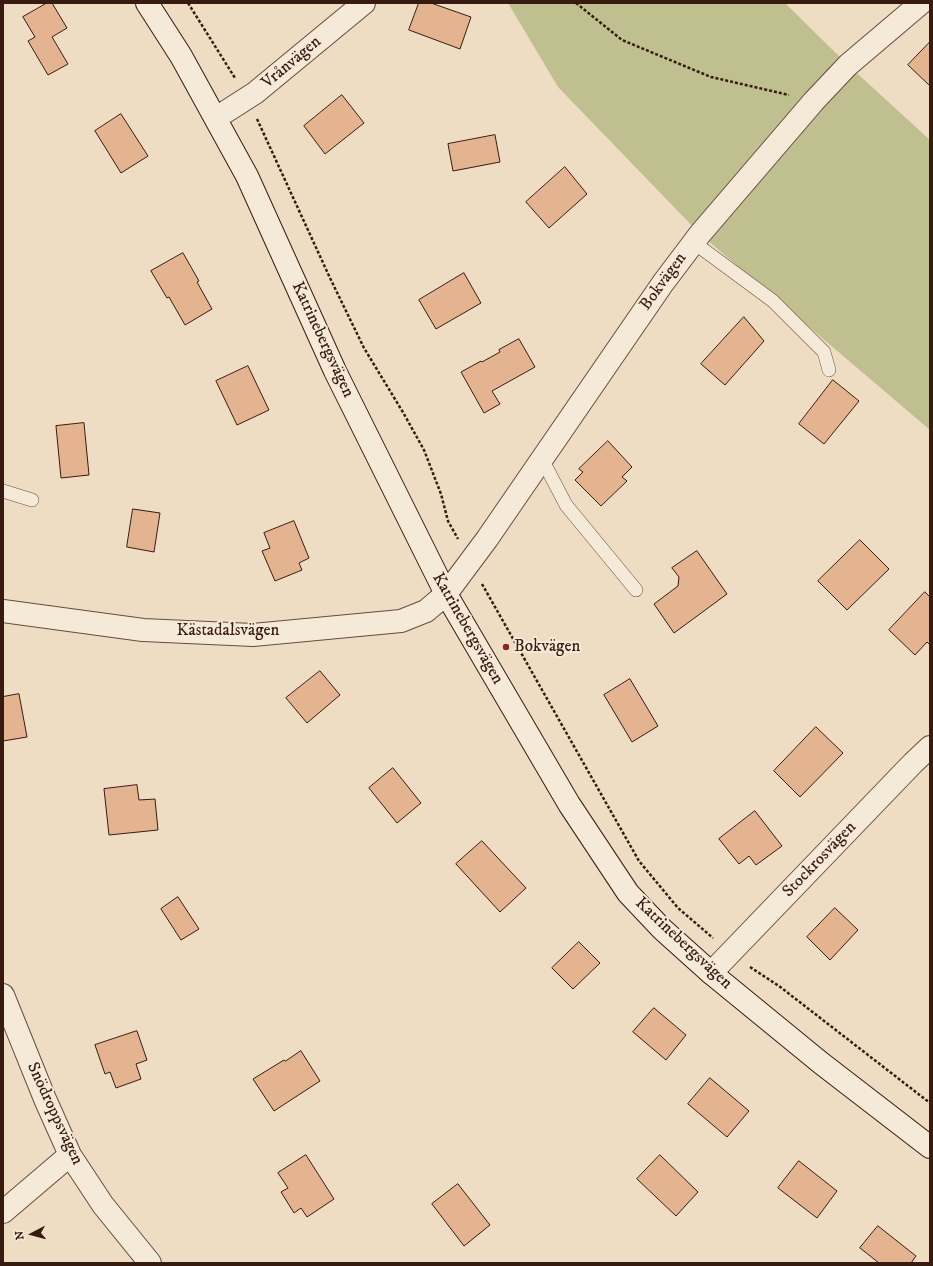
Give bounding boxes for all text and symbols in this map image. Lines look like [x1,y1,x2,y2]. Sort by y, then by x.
street label: Vrånvägen [258,32,326,94]
street label: Bokvägen [636,249,692,315]
street label: Katrinebergsvägen [286,279,358,401]
street label: Katrinebergsvägen [427,570,507,688]
street label: Kästadalsvägen [177,621,279,641]
place label: Bokvägen [514,637,580,657]
marker: Bokvägen [501,642,511,652]
street label: Stockrosvägen [779,818,861,902]
street label: Katrinebergsvägen [630,894,736,994]
street label: Snödroppsvägen [21,1060,87,1168]
north arrow [12,1214,52,1254]
text: N [13,1230,27,1240]

